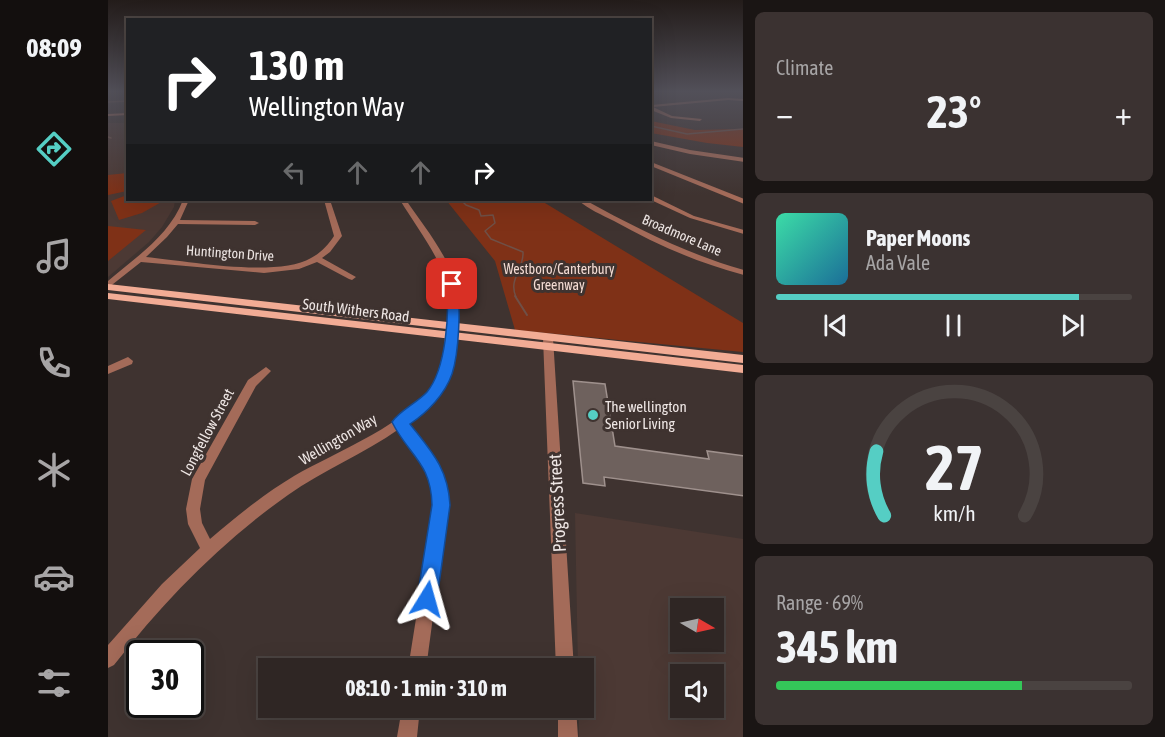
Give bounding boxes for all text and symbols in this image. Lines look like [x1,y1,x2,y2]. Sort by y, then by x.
text: 08:09 [26,32,82,63]
text: 130 m [249,41,344,89]
icon: right [150,42,228,120]
text: Climate [776,56,833,79]
text: 23° [927,86,981,138]
text: Wellington Way [249,91,405,122]
text: − [776,94,793,132]
text: + [1115,94,1132,132]
icon: directions [33,128,75,170]
icon: left [278,156,311,189]
icon: ahead [341,156,374,189]
icon: ahead [404,156,437,189]
icon: right [467,156,500,189]
street label: Broadmore Lane [640,211,724,259]
text: Paper Moons [866,225,970,251]
icon: music [33,235,75,277]
street label: Huntington Drive [185,242,275,264]
text: Ada Vale [866,251,930,274]
pin [426,258,477,309]
park label: Westboro/Canterbury Greenway [504,261,615,293]
icon: arrive [435,267,468,300]
street label: South Withers Road [302,295,410,325]
icon: previous [819,309,852,342]
icon: pause [937,309,970,342]
icon: next [1056,309,1089,342]
icon: phone [33,342,75,384]
street label: Longfellow Street [177,386,237,478]
place label: The wellington Senior Living [605,398,687,432]
marker: The wellington Senior Living [586,408,600,422]
street label: Wellington Way [296,410,380,468]
text: 27 [925,432,983,503]
icon: climate [33,449,75,491]
street label: Progress Street [544,453,570,553]
text: km/h [933,502,975,527]
icon: car [33,556,75,598]
position arrow [395,567,459,631]
text: Range · 69% [776,591,863,614]
north arrow [670,598,724,652]
map controls [670,598,724,718]
text: 345 km [776,621,898,673]
speed limit sign: 30 [126,640,204,718]
icon: filters [33,662,75,704]
button: sound [670,664,724,718]
text: 08:10 · 1 min · 310 m [345,675,507,701]

